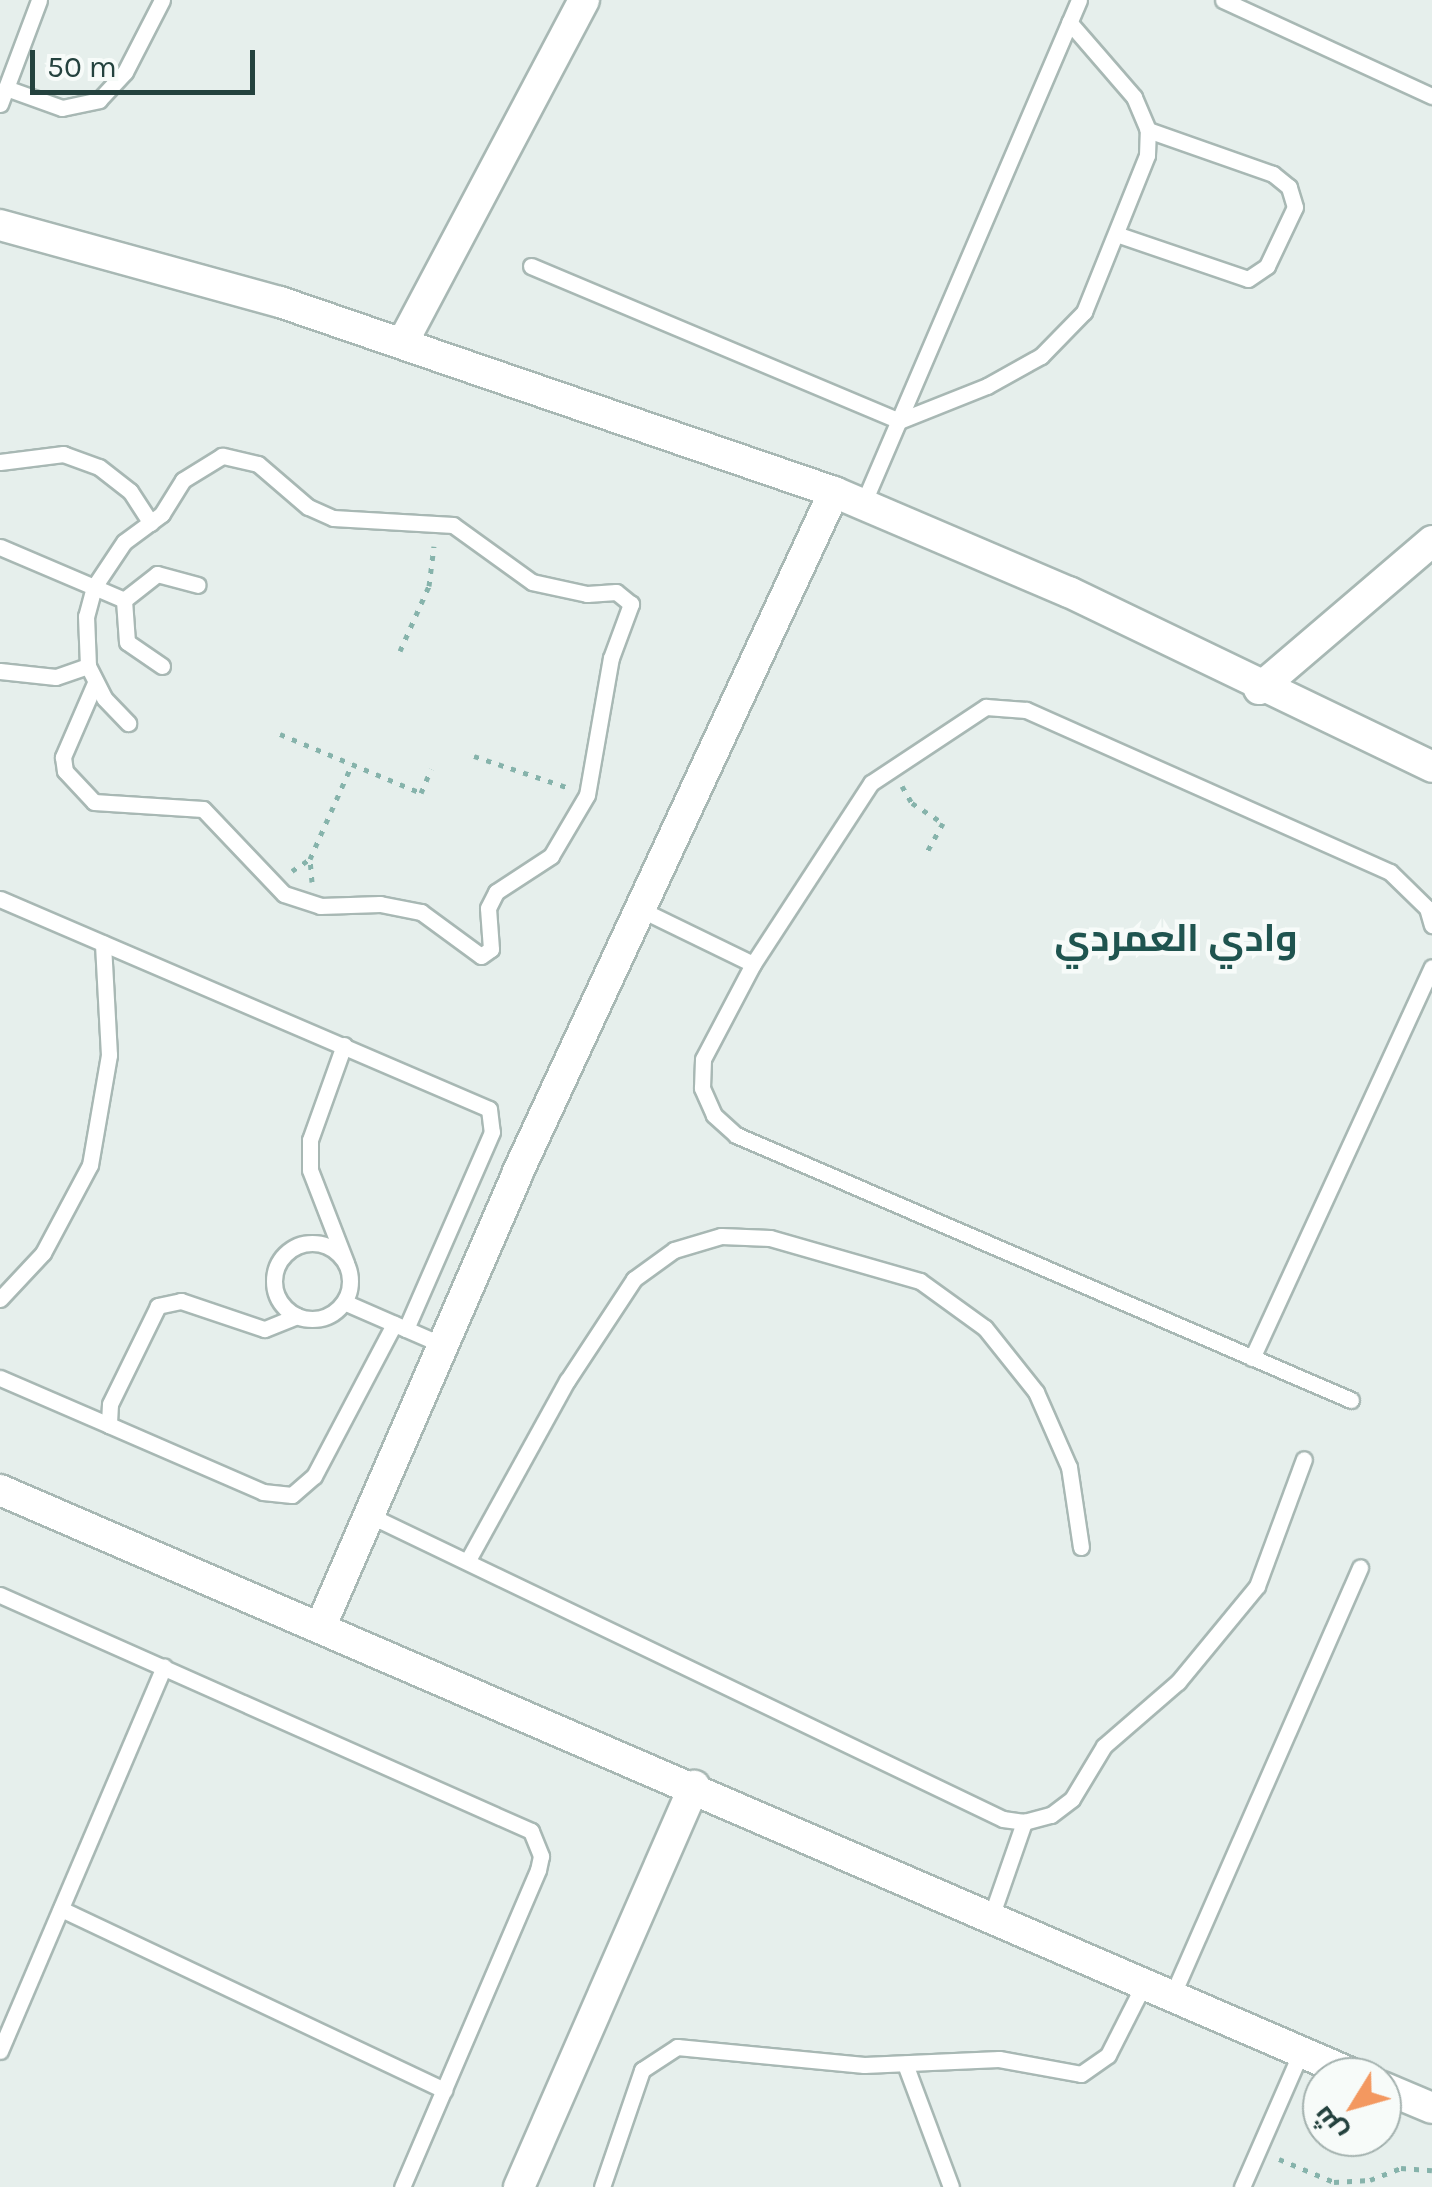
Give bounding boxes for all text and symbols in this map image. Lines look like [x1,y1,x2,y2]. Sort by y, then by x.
scale bar [35,30,260,92]
text: 50 m [47,49,117,85]
district label: وادي العمردي [1054,916,1298,962]
north arrow [1302,2057,1402,2157]
text: ش [1305,2100,1353,2148]

